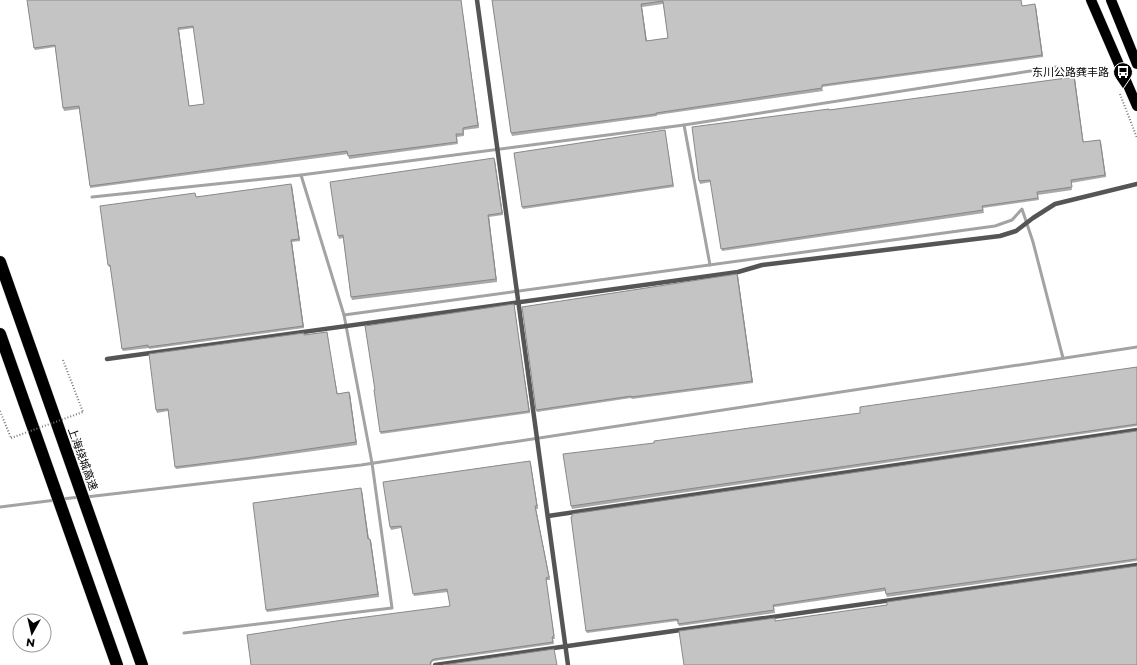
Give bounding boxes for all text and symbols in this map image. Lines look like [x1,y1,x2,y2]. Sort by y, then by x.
bus stop icon: 东川公路龚丰路 [1112,61,1134,89]
place label: 东川公路龚丰路 [1032,65,1109,79]
street label: 上海绕城高速 [65,426,101,492]
north arrow [12,613,52,653]
text: N [25,635,36,650]

